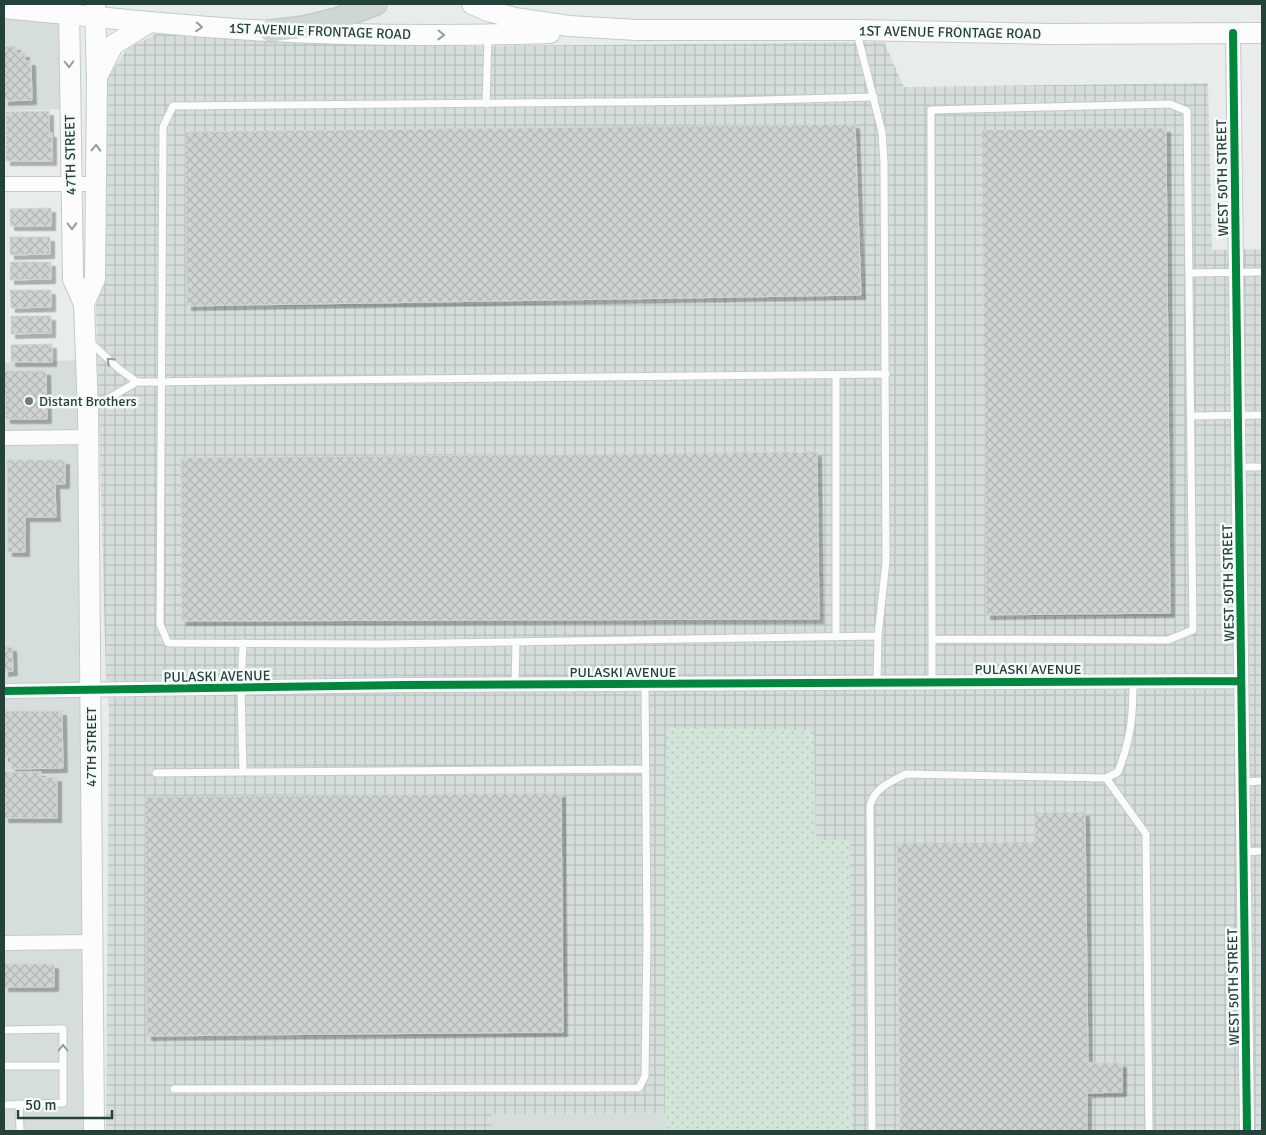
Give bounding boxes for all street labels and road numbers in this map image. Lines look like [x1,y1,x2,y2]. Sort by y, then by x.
street label: 1ST AVENUE FRONTAGE ROAD [229,20,411,43]
street label: 1ST AVENUE FRONTAGE ROAD [859,22,1041,43]
street label: 47TH STREET [61,115,80,195]
street label: WEST 50TH STREET [1213,119,1232,237]
street label: WEST 50TH STREET [1219,524,1238,642]
street label: PULASKI AVENUE [975,661,1082,678]
street label: PULASKI AVENUE [570,664,677,681]
street label: PULASKI AVENUE [163,667,271,686]
street label: 47TH STREET [83,707,100,787]
street label: WEST 50TH STREET [1224,928,1243,1046]

